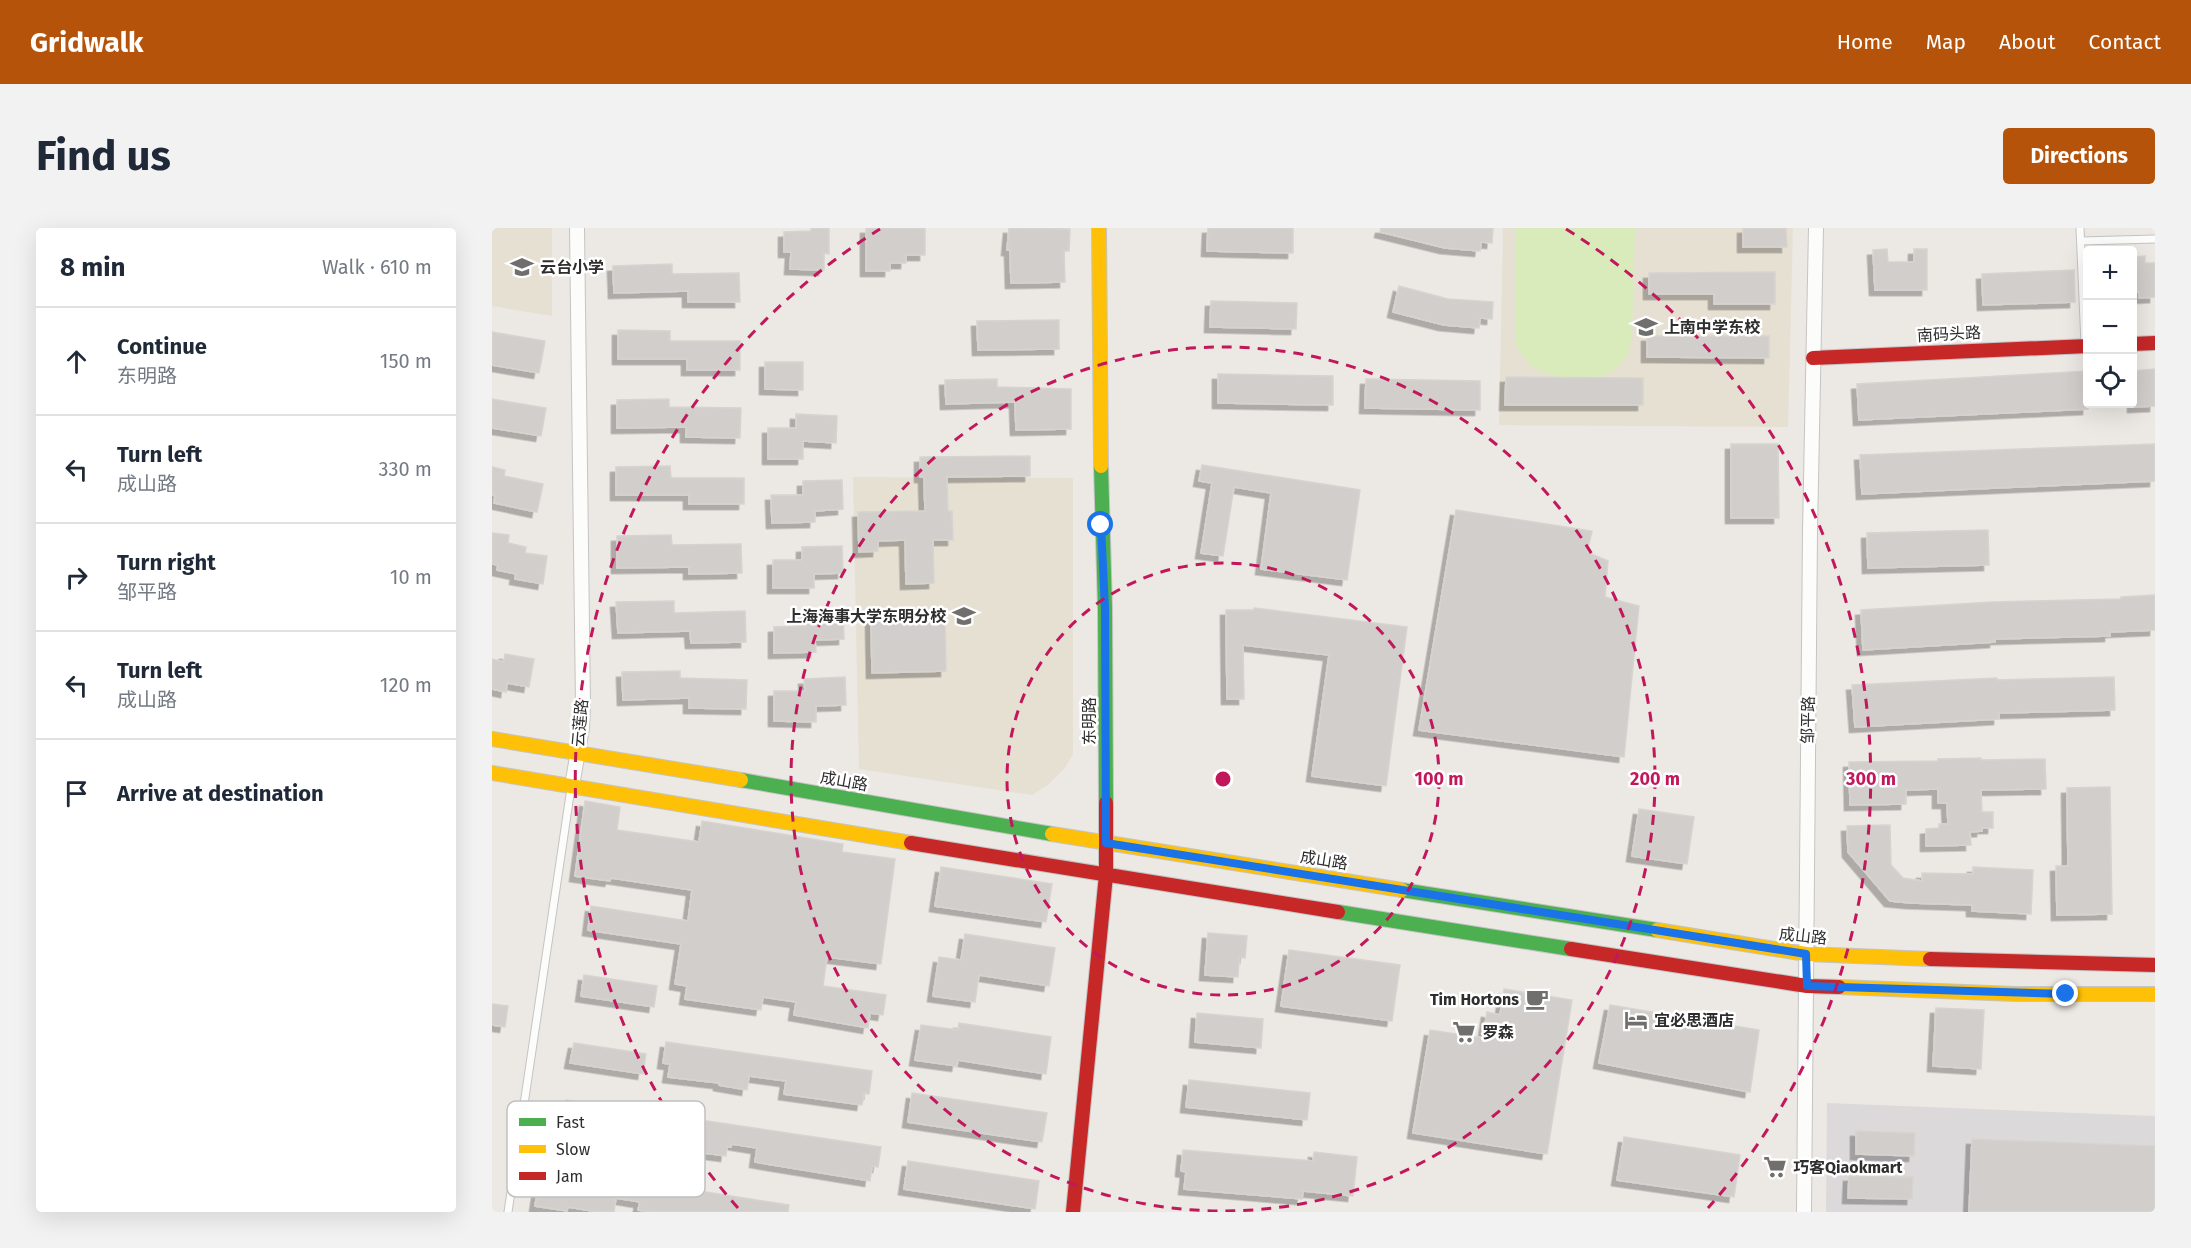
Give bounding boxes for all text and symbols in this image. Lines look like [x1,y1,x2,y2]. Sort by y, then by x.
text: Gridwalk [30,26,143,59]
text: Home [1837,29,1893,55]
text: Map [1926,29,1966,55]
text: About [1999,29,2056,55]
text: Contact [2089,29,2161,55]
button: Directions [2003,128,2155,184]
text: Find us [36,131,171,181]
map controls [2083,246,2137,408]
button: + [2083,246,2137,300]
text: 8 min [60,252,126,283]
school or university icon: 云台小学 [509,254,535,280]
text: Walk · 610 m [322,255,432,279]
place label: 云台小学 [540,258,604,277]
button: − [2083,300,2137,354]
school or university icon: 上南中学东校 [1633,314,1659,340]
place label: 上南中学东校 [1664,318,1761,337]
street label: 南码头路 [1917,323,1981,345]
text: Continue [117,333,207,360]
icon: ahead [60,345,93,378]
text: 150 m [380,349,432,373]
button: locate [2083,354,2137,408]
text: 东明路 [117,364,177,388]
text: Turn left [117,441,202,468]
icon: left [60,453,93,486]
text: 330 m [378,457,432,481]
text: 成山路 [117,472,177,496]
route start [1087,511,1113,537]
text: Turn right [117,549,216,576]
icon: right [60,561,93,594]
text: 10 m [390,565,432,589]
text: 邹平路 [117,580,177,604]
school or university icon: 上海海事大学东明分校 [951,603,977,629]
place label: 上海海事大学东明分校 [786,607,947,626]
text: Turn left [117,657,202,684]
icon: left [60,669,93,702]
text: 120 m [380,673,432,697]
text: 成山路 [117,688,177,712]
street label: 邹平路 [1798,696,1818,744]
street label: 东明路 [1080,697,1099,745]
street label: 云莲路 [568,698,592,748]
street label: 成山路 [819,767,869,795]
text: 100 m [1415,768,1463,790]
text: 200 m [1630,768,1680,790]
text: 300 m [1845,768,1896,790]
centre of rings [1213,769,1233,789]
icon: arrive [60,777,93,810]
text: Arrive at destination [117,780,324,807]
street label: 成山路 [1299,847,1349,873]
street label: 成山路 [1778,924,1828,948]
route end [2052,980,2078,1006]
cafe icon: Tim Hortons [1524,986,1550,1012]
place label: Tim Hortons [1430,990,1519,1009]
hotel icon: 宜必思酒店 [1623,1007,1649,1033]
place label: 宜必思酒店 [1654,1011,1734,1030]
supermarket icon: 罗森 [1451,1019,1477,1045]
place label: 罗森 [1482,1023,1514,1042]
legend [507,1101,705,1197]
text: Fast [556,1113,585,1132]
text: Slow [556,1140,591,1159]
supermarket icon: 巧客Qiaokmart [1762,1154,1788,1180]
place label: 巧客Qiaokmart [1793,1158,1903,1177]
text: Jam [556,1167,583,1186]

